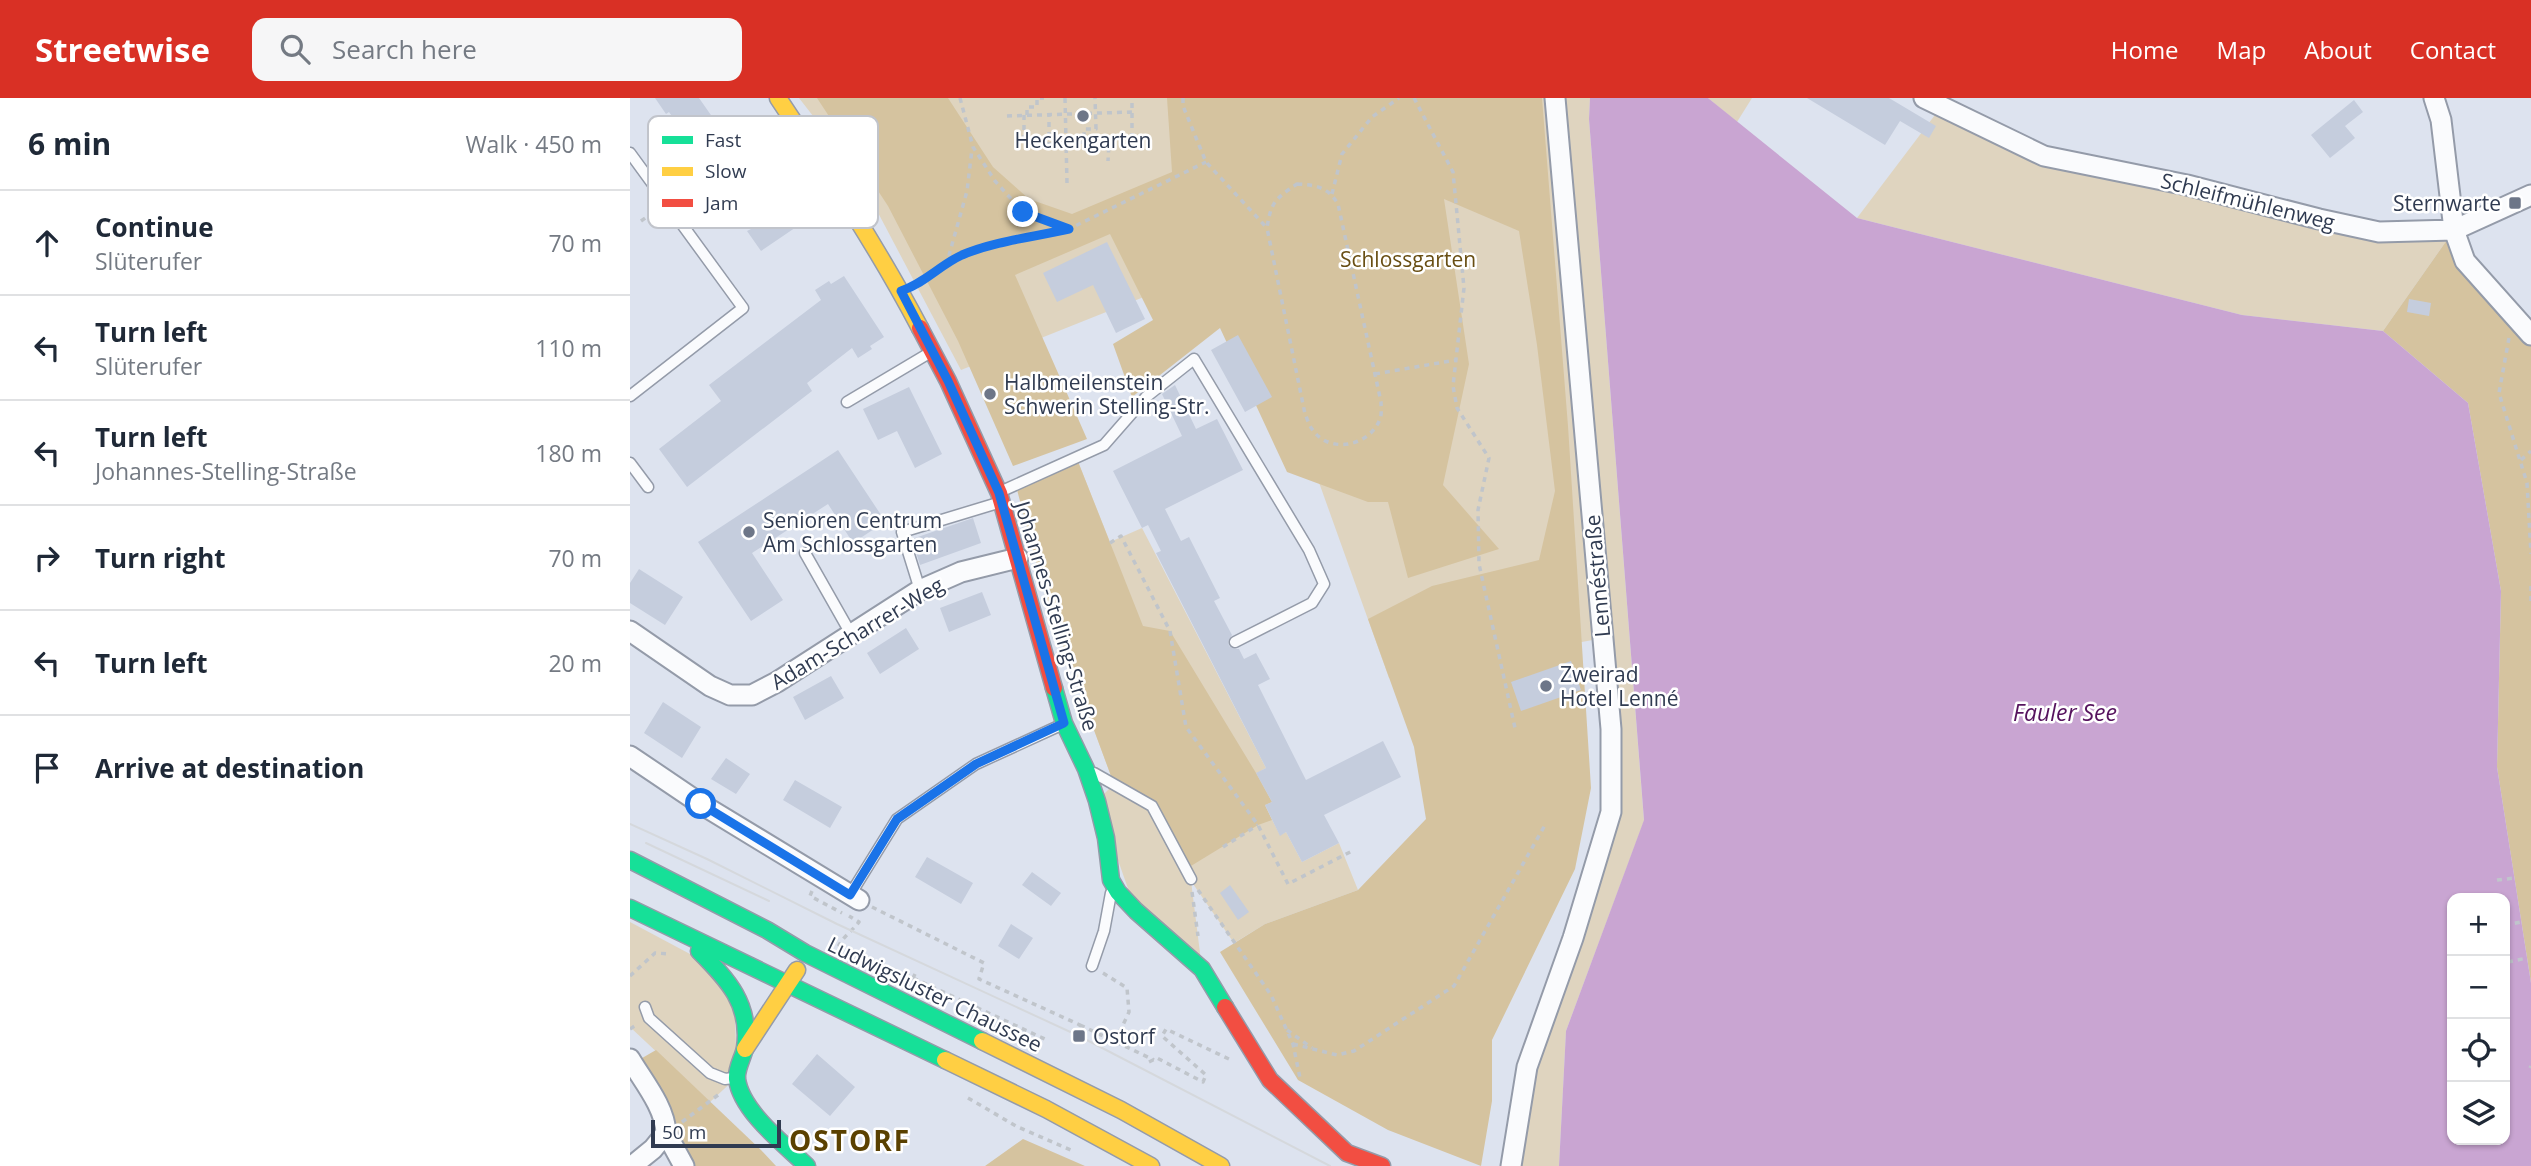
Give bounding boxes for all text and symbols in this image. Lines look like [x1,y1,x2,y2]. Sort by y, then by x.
search box [252,18,742,81]
text: Streetwise [35,27,210,72]
icon: search [276,30,314,68]
text: Search here [332,31,477,67]
text: Home [2111,33,2179,66]
text: Map [2217,33,2266,66]
text: About [2304,33,2372,66]
text: Contact [2410,33,2496,66]
marker: Heckengarten [1075,108,1091,124]
legend [648,116,878,228]
text: 6 min [28,123,111,164]
place label: Heckengarten [1015,126,1151,154]
text: Fast [705,127,741,153]
text: Walk · 450 m [465,128,602,160]
text: Slow [705,158,747,184]
street label: Schleifmühlenweg [2158,166,2338,236]
place label: Sternwarte [2393,189,2501,217]
text: Jam [703,190,738,216]
marker: Sternwarte [2507,195,2523,211]
route end [1007,196,1038,227]
text: Continue [95,209,214,245]
icon: ahead [28,224,66,262]
text: 70 m [548,227,602,259]
text: Slüterufer [95,245,202,277]
park label: Schlossgarten [1340,245,1476,273]
text: Turn left [95,314,207,350]
icon: left [28,329,66,367]
text: 110 m [535,332,602,364]
text: Slüterufer [95,350,202,382]
place label: Halbmeilenstein Schwerin Stelling-Str. [1004,368,1210,420]
marker: Halbmeilenstein Schwerin Stelling-Str. [982,386,998,402]
text: Turn left [95,419,207,455]
icon: left [28,434,66,472]
text: 180 m [535,437,602,469]
text: Johannes-Stelling-Straße [95,455,357,487]
street label: Johannes-Stelling-Straße [1008,496,1105,734]
place label: Senioren Centrum Am Schlossgarten [763,506,942,558]
street label: Lennéstraße [1578,514,1616,638]
marker: Senioren Centrum Am Schlossgarten [741,524,757,540]
icon: right [28,539,66,577]
text: Turn right [95,540,226,576]
text: 70 m [548,542,602,574]
street label: Adam-Scharrer-Weg [765,570,949,696]
icon: left [28,644,66,682]
text: Turn left [95,645,207,681]
text: 20 m [548,647,602,679]
place label: Zweirad Hotel Lenné [1560,660,1678,712]
marker: Zweirad Hotel Lenné [1538,678,1554,694]
water label: Fauler See [2013,696,2117,728]
icon: arrive [28,749,66,787]
text: Arrive at destination [95,750,364,786]
route start [685,788,716,819]
map controls [2447,893,2510,1145]
button: + [2447,893,2510,956]
street label: Ludwigsluster Chaussee [823,930,1047,1058]
button: − [2447,956,2510,1019]
button: locate [2447,1019,2510,1082]
place label: Ostorf [1093,1022,1157,1050]
marker: Ostorf [1071,1028,1087,1044]
button: layers [2447,1082,2510,1145]
scale bar [651,1117,780,1149]
text: 50 m [662,1119,706,1145]
district label: OSTORF [789,1121,911,1159]

